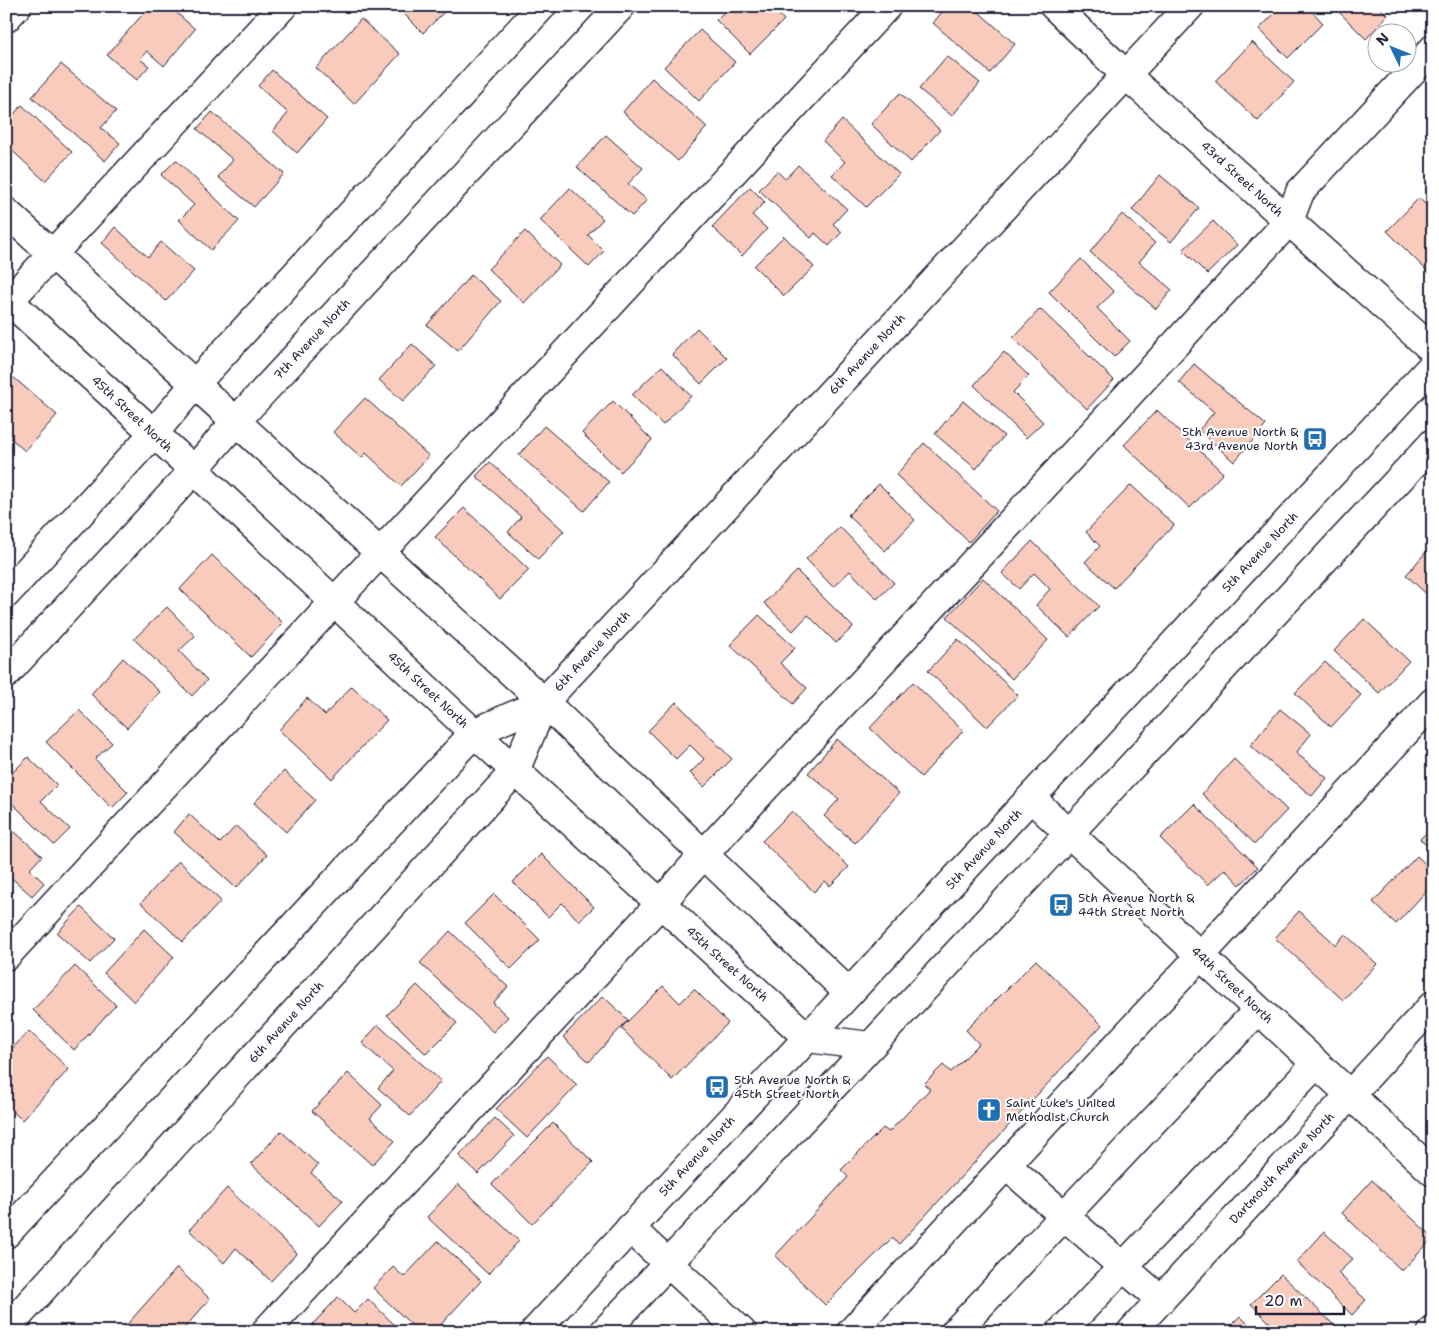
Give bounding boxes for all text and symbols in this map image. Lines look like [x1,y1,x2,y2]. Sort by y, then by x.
north arrow [1366,22,1416,72]
text: N [1372,29,1393,49]
street label: 43rd Street North [1197,138,1287,220]
street label: 7th Avenue North [270,295,354,383]
street label: 6th Avenue North [825,310,909,398]
street label: 45th Street North [88,372,176,456]
place label: 5th Avenue North & 43rd Avenue North [1182,424,1299,454]
bus stop icon: 5th Avenue North & 43rd Avenue North [1302,426,1328,452]
street label: 5th Avenue North [1219,508,1301,596]
street label: 6th Avenue North [550,607,634,695]
street label: 45th Street North [384,648,472,732]
street label: 5th Avenue North [943,805,1025,893]
place label: 5th Avenue North & 44th Street North [1078,890,1194,920]
bus stop icon: 5th Avenue North & 44th Street North [1048,892,1074,918]
street label: 45th Street North [682,923,772,1005]
street label: 44th Street North [1188,943,1276,1027]
street label: 6th Avenue North [245,978,327,1066]
place label: 5th Avenue North & 45th Street North [734,1072,850,1102]
bus stop icon: 5th Avenue North & 45th Street North [704,1074,730,1100]
place label: Saint Luke's United Methodist Church [1006,1095,1116,1125]
church icon: Saint Luke's United Methodist Church [976,1097,1002,1123]
street label: Dartmouth Avenue North [1226,1109,1338,1227]
street label: 5th Avenue North [656,1112,738,1200]
scale bar [1256,1283,1344,1315]
text: 20 m [1264,1291,1303,1311]

